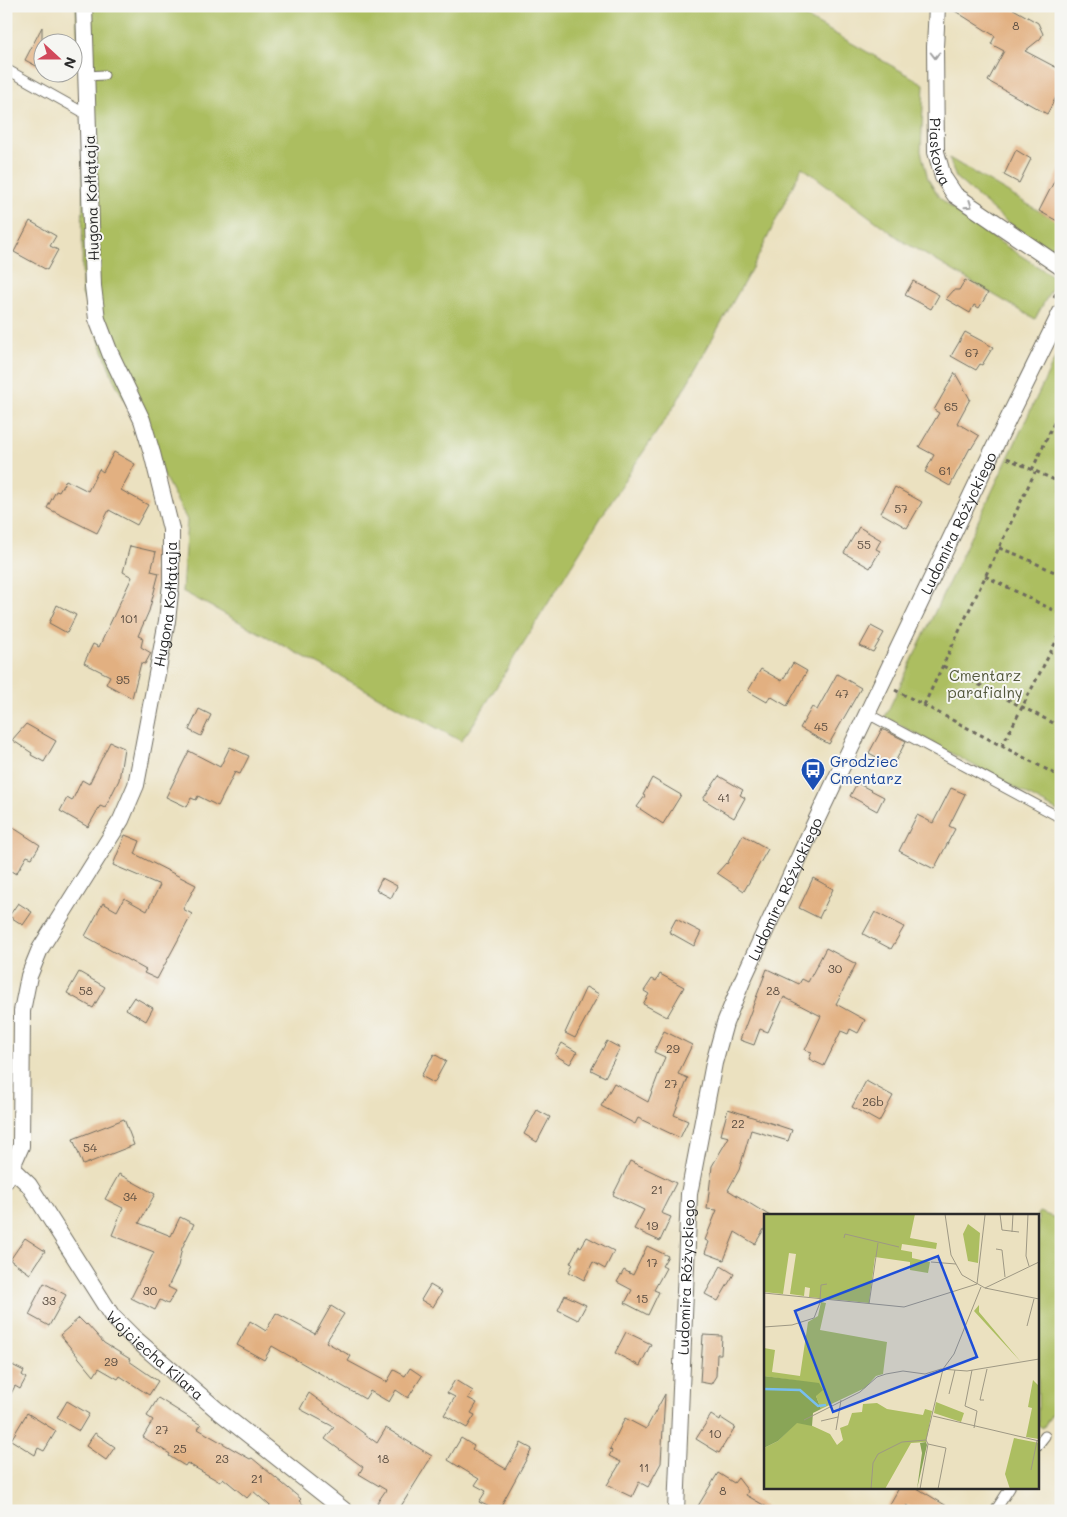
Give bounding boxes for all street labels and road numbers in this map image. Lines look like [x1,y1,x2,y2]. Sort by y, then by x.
street label: Piaskowa [925,118,956,189]
street label: Hugona Kołłątaja [79,135,103,261]
street label: Ludomira Różyckiego [916,448,1001,597]
street label: Hugona Kołłątaja [149,541,181,668]
street label: Ludomira Różyckiego [743,814,826,964]
street label: Ludomira Różyckiego [672,1199,699,1355]
street label: Wojciecha Kilara [102,1306,208,1404]

